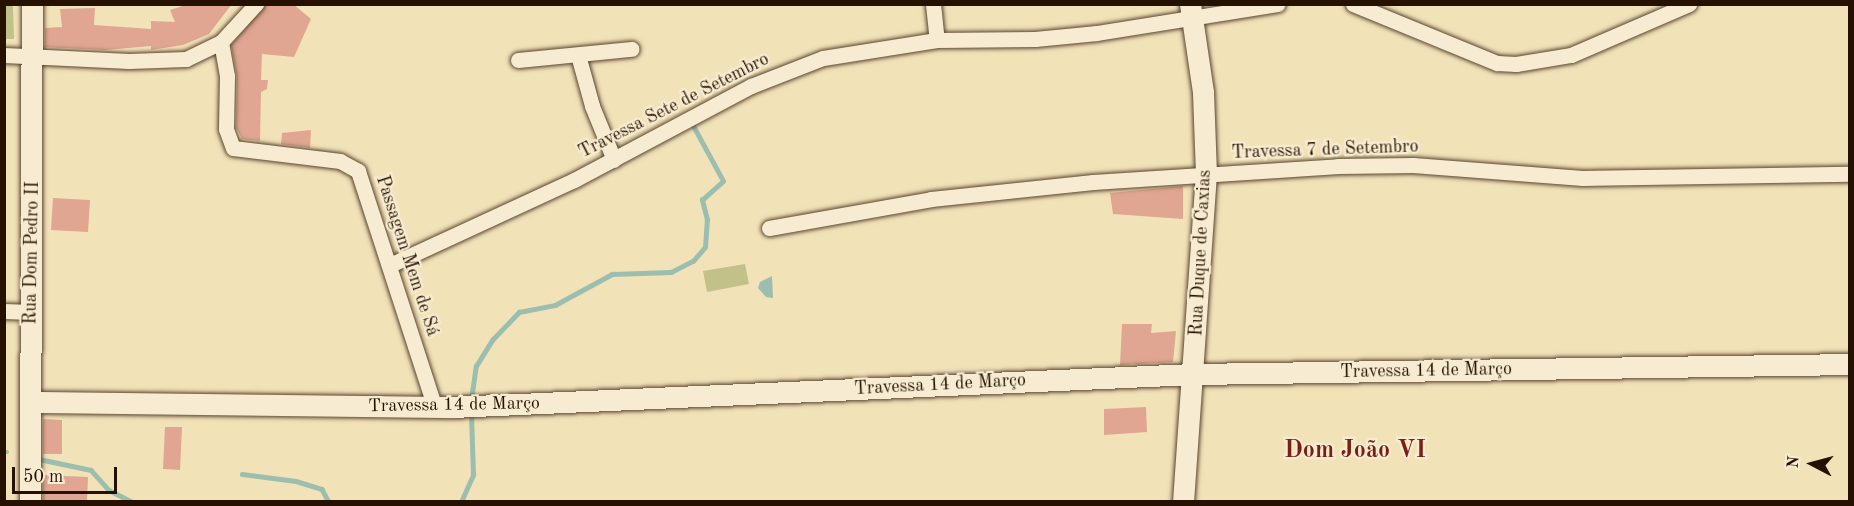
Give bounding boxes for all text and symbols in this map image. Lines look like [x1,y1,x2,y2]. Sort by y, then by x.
street label: Travessa Sete de Setembro [575,49,773,163]
street label: Travessa 7 de Setembro [1231,136,1419,164]
street label: Rua Duque de Caxias [1186,169,1216,337]
street label: Passagem Mem de Sá [371,173,443,339]
street label: Rua Dom Pedro II [20,181,44,325]
street label: Travessa 14 de Março [1340,359,1512,383]
street label: Travessa 14 de Março [854,370,1026,400]
street label: Travessa 14 de Março [368,393,540,417]
north arrow [1782,434,1842,494]
district label: Dom João VI [1284,438,1426,466]
scale bar [15,455,120,493]
text: N [1786,455,1803,469]
text: 50 m [23,468,63,486]

